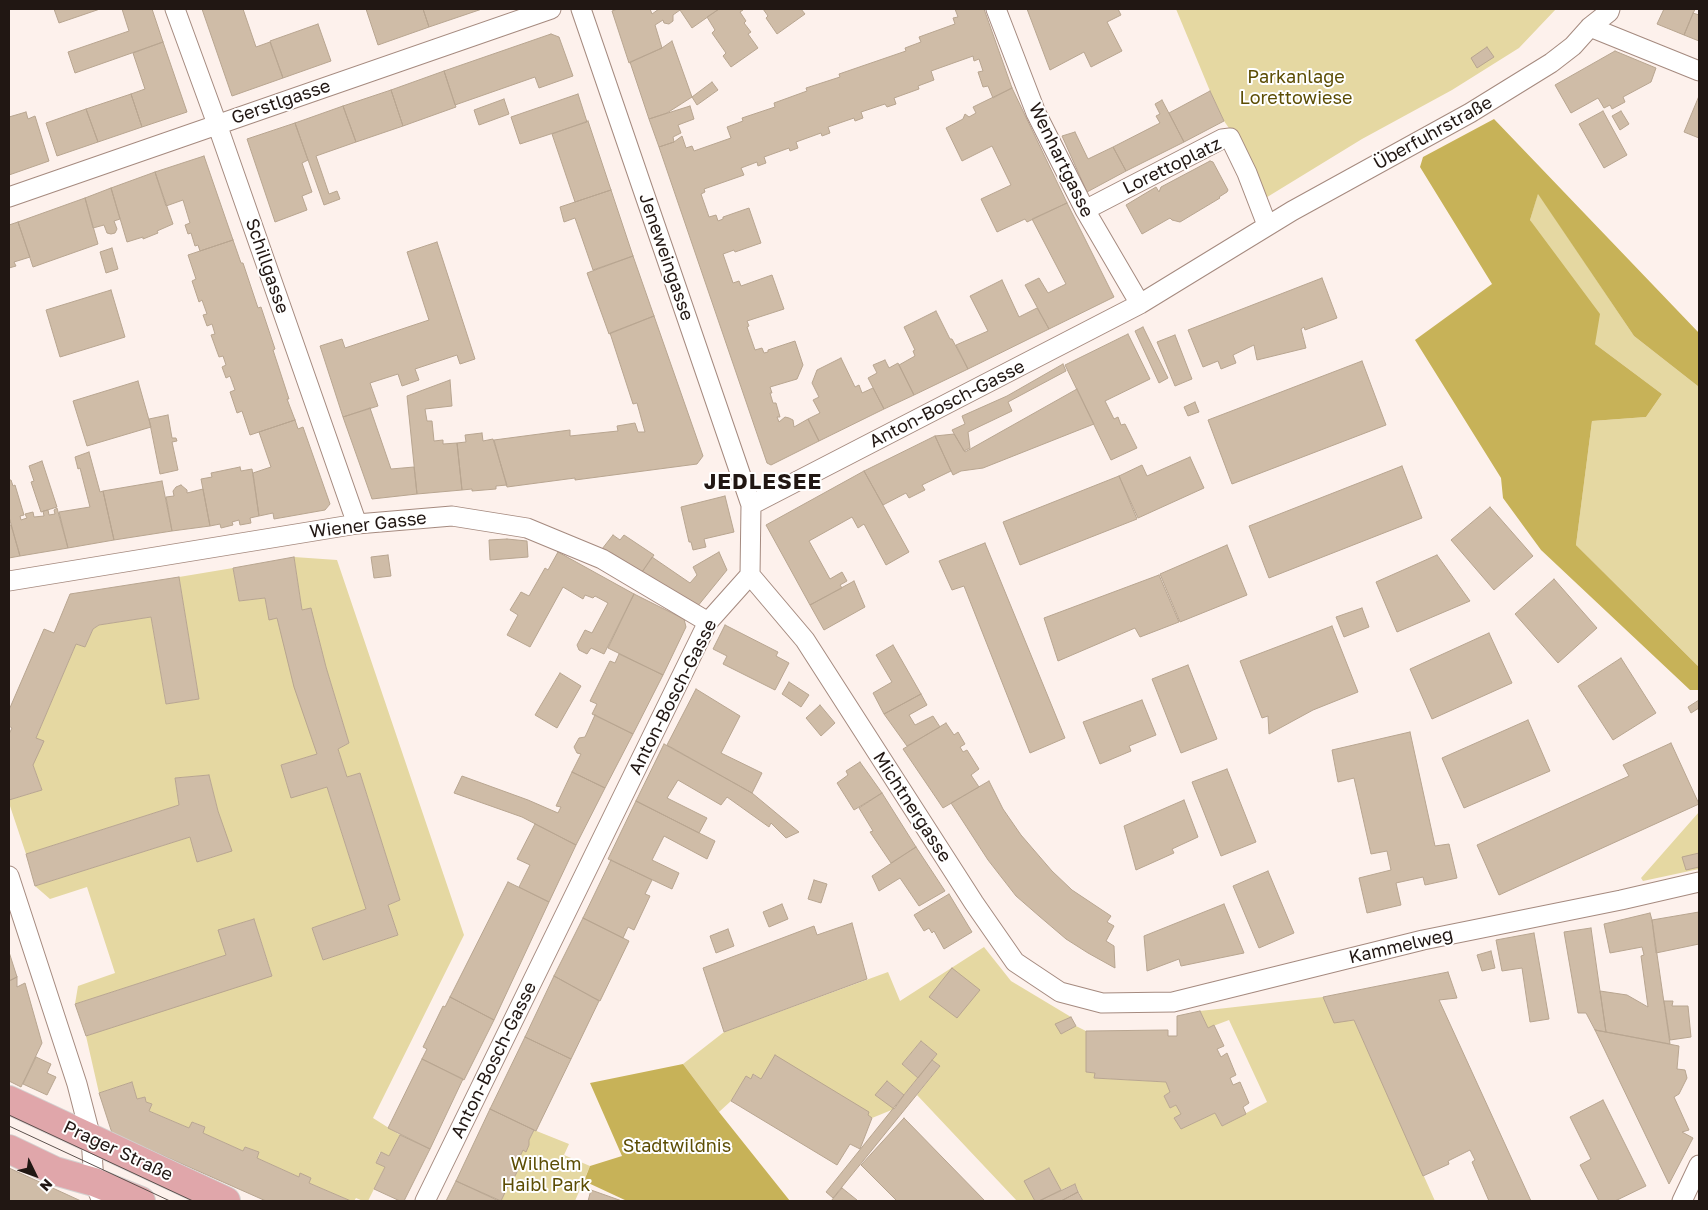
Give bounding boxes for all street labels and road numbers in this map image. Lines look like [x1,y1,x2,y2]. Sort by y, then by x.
street label: Gerstlgasse [229,75,333,129]
street label: Überfuhrstraße [1370,92,1496,174]
street label: Wenhartgasse [1024,99,1098,221]
street label: Lorettoplatz [1119,133,1225,199]
street label: Jeneweingasse [634,190,698,324]
street label: Schillgasse [241,216,293,316]
street label: Anton-Bosch-Gasse [866,355,1028,453]
street label: Wiener Gasse [308,507,428,543]
street label: Anton-Bosch-Gasse [624,616,722,778]
street label: Michtnergasse [868,748,956,866]
street label: Kammelweg [1347,924,1455,968]
street label: Anton-Bosch-Gasse [447,978,541,1142]
street label: Prager Straße [60,1116,176,1186]

